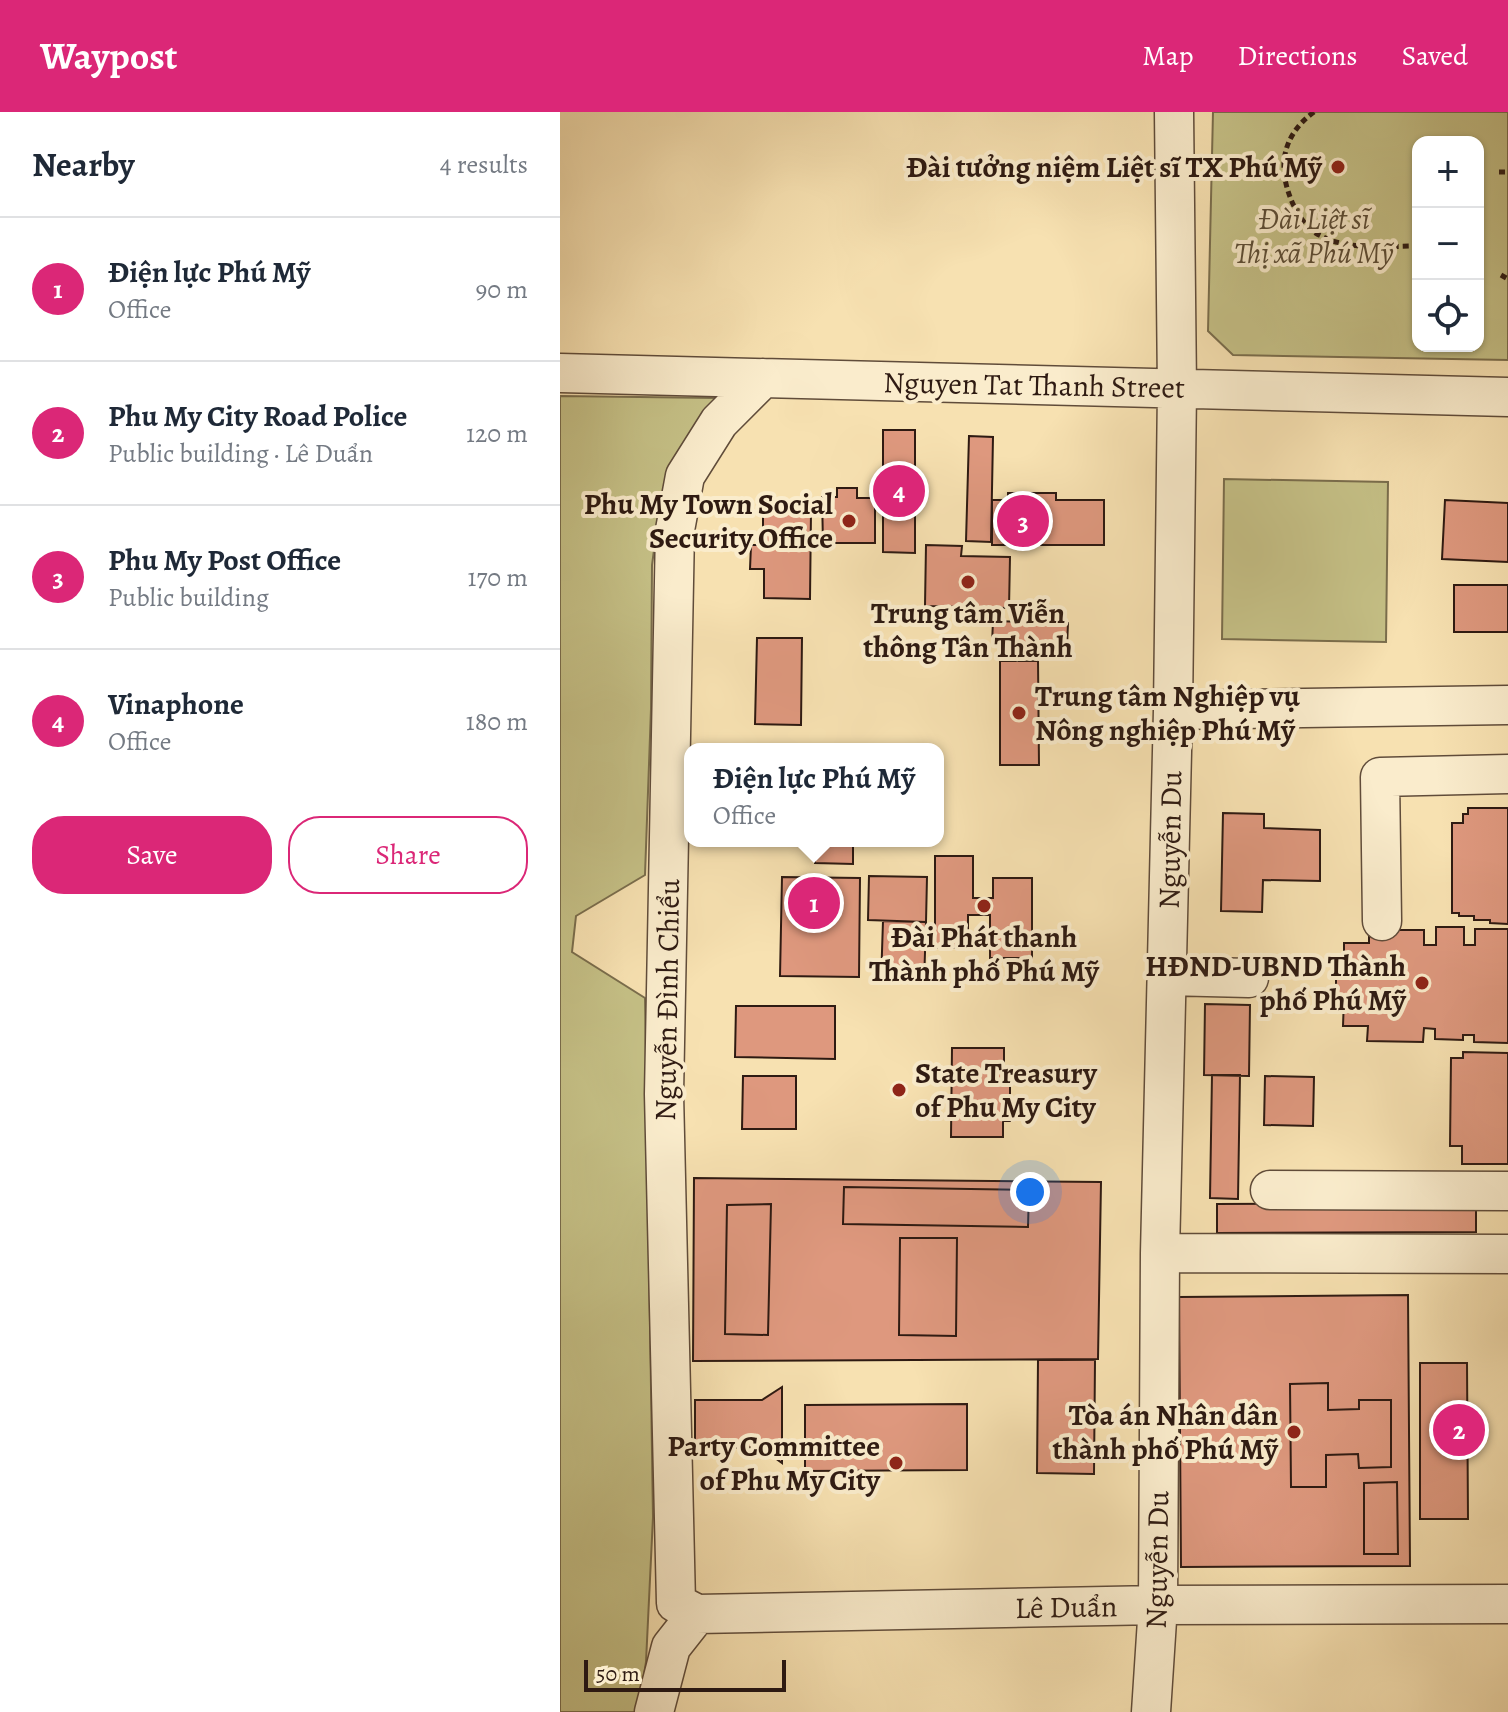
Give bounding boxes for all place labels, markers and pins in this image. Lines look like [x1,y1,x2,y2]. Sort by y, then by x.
place label: Đài tưởng niệm Liệt sĩ TX Phú Mỹ [906,147,1323,187]
marker: Đài tưởng niệm Liệt sĩ TX Phú Mỹ [1329,158,1347,176]
pin: 4 [873,461,925,521]
place label: Phu My Town Social Security Office [584,484,833,558]
pin: 3 [997,491,1049,551]
marker: Phu My Town Social Security Office [840,512,858,530]
marker: Trung tâm Viễn thông Tân Thành [959,573,977,591]
place label: Trung tâm Viễn thông Tân Thành [863,593,1073,667]
place label: Trung tâm Nghiệp vụ Nông nghiệp Phú Mỹ [1035,676,1300,750]
marker: Trung tâm Nghiệp vụ Nông nghiệp Phú Mỹ [1010,704,1028,722]
pin: 1 [788,873,840,933]
marker: Đài Phát thanh Thành phố Phú Mỹ [975,897,993,915]
place label: Đài Phát thanh Thành phố Phú Mỹ [869,917,1100,991]
place label: HĐND-UBND Thành phố Phú Mỹ [1145,946,1407,1020]
marker: HĐND-UBND Thành phố Phú Mỹ [1413,974,1431,992]
place label: State Treasury of Phu My City [915,1053,1098,1127]
marker: State Treasury of Phu My City [890,1081,908,1099]
place label: Tòa án Nhân dân thành phố Phú Mỹ [1053,1395,1279,1469]
pin: 2 [1433,1400,1485,1460]
marker: Tòa án Nhân dân thành phố Phú Mỹ [1285,1423,1303,1441]
place label: Party Committee of Phu My City [667,1426,881,1500]
marker: Party Committee of Phu My City [887,1454,905,1472]

